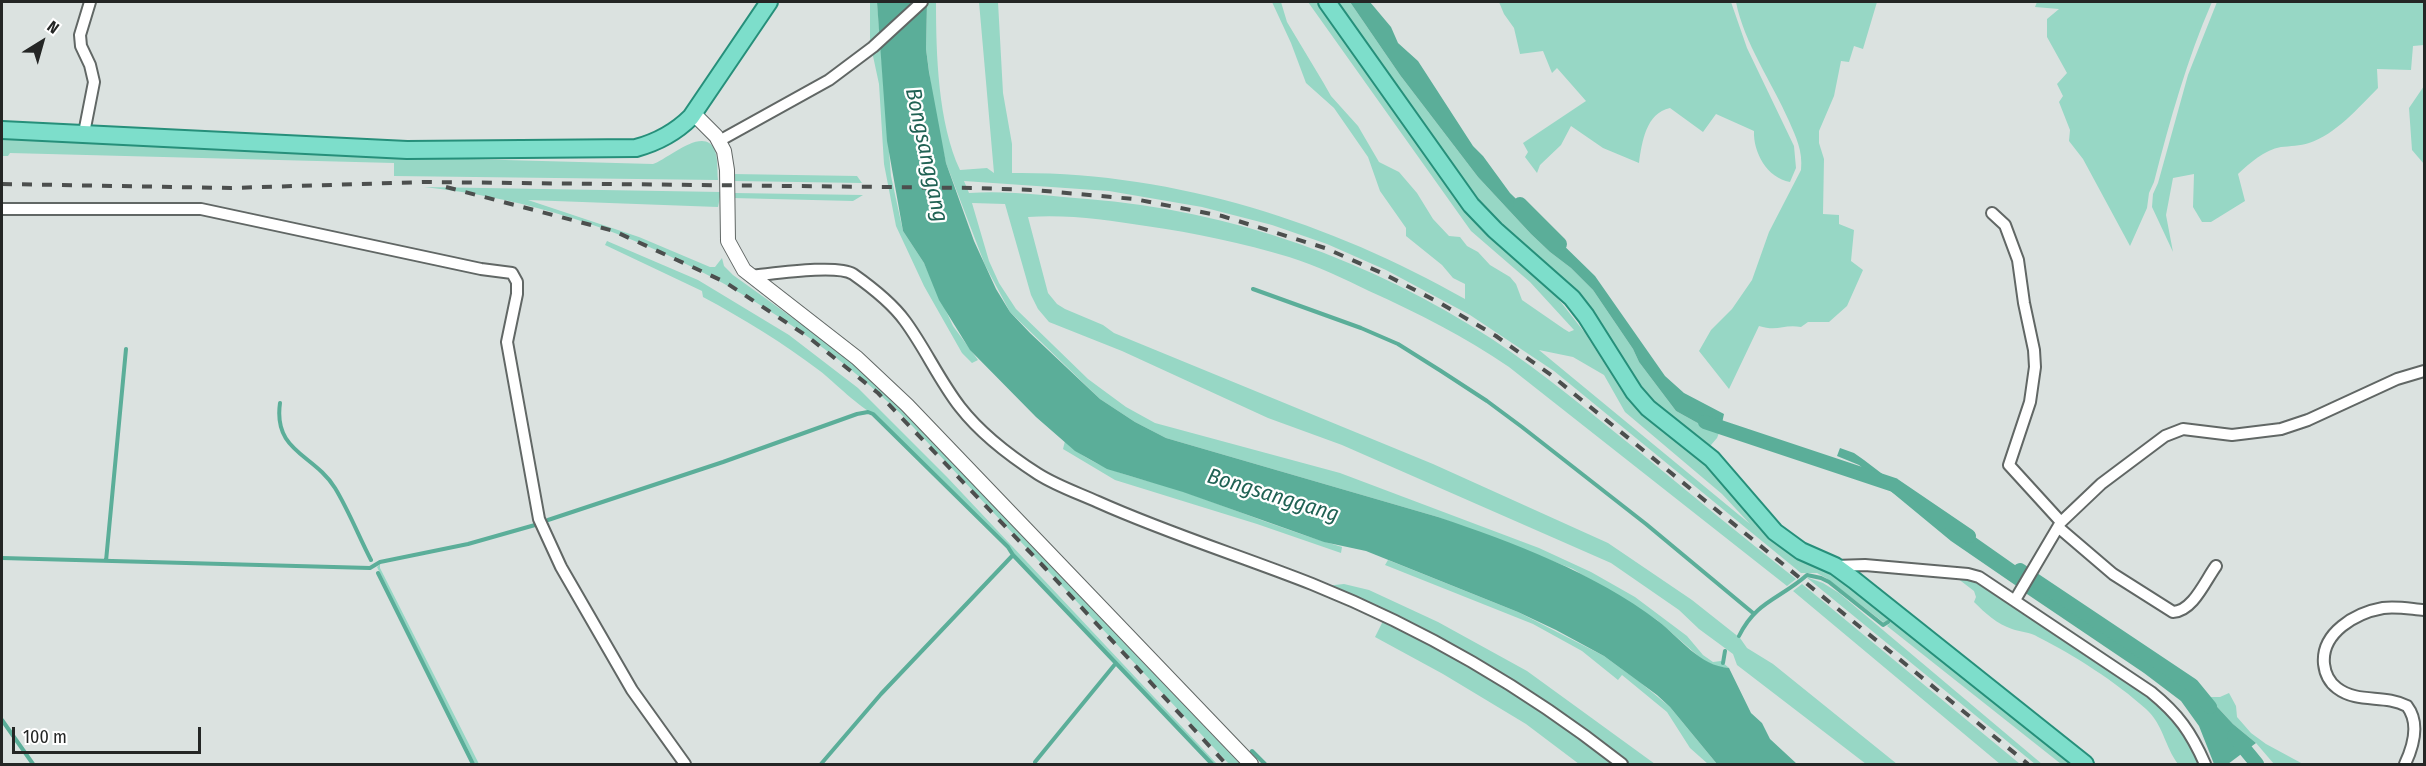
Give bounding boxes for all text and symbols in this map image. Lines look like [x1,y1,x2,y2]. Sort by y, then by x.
north arrow [12,12,72,72]
text: N [44,17,63,38]
water label: Bongsanggang [899,86,953,224]
water label: Bongsanggang [1204,463,1342,529]
scale bar [15,715,204,753]
text: 100 m [23,726,67,748]

